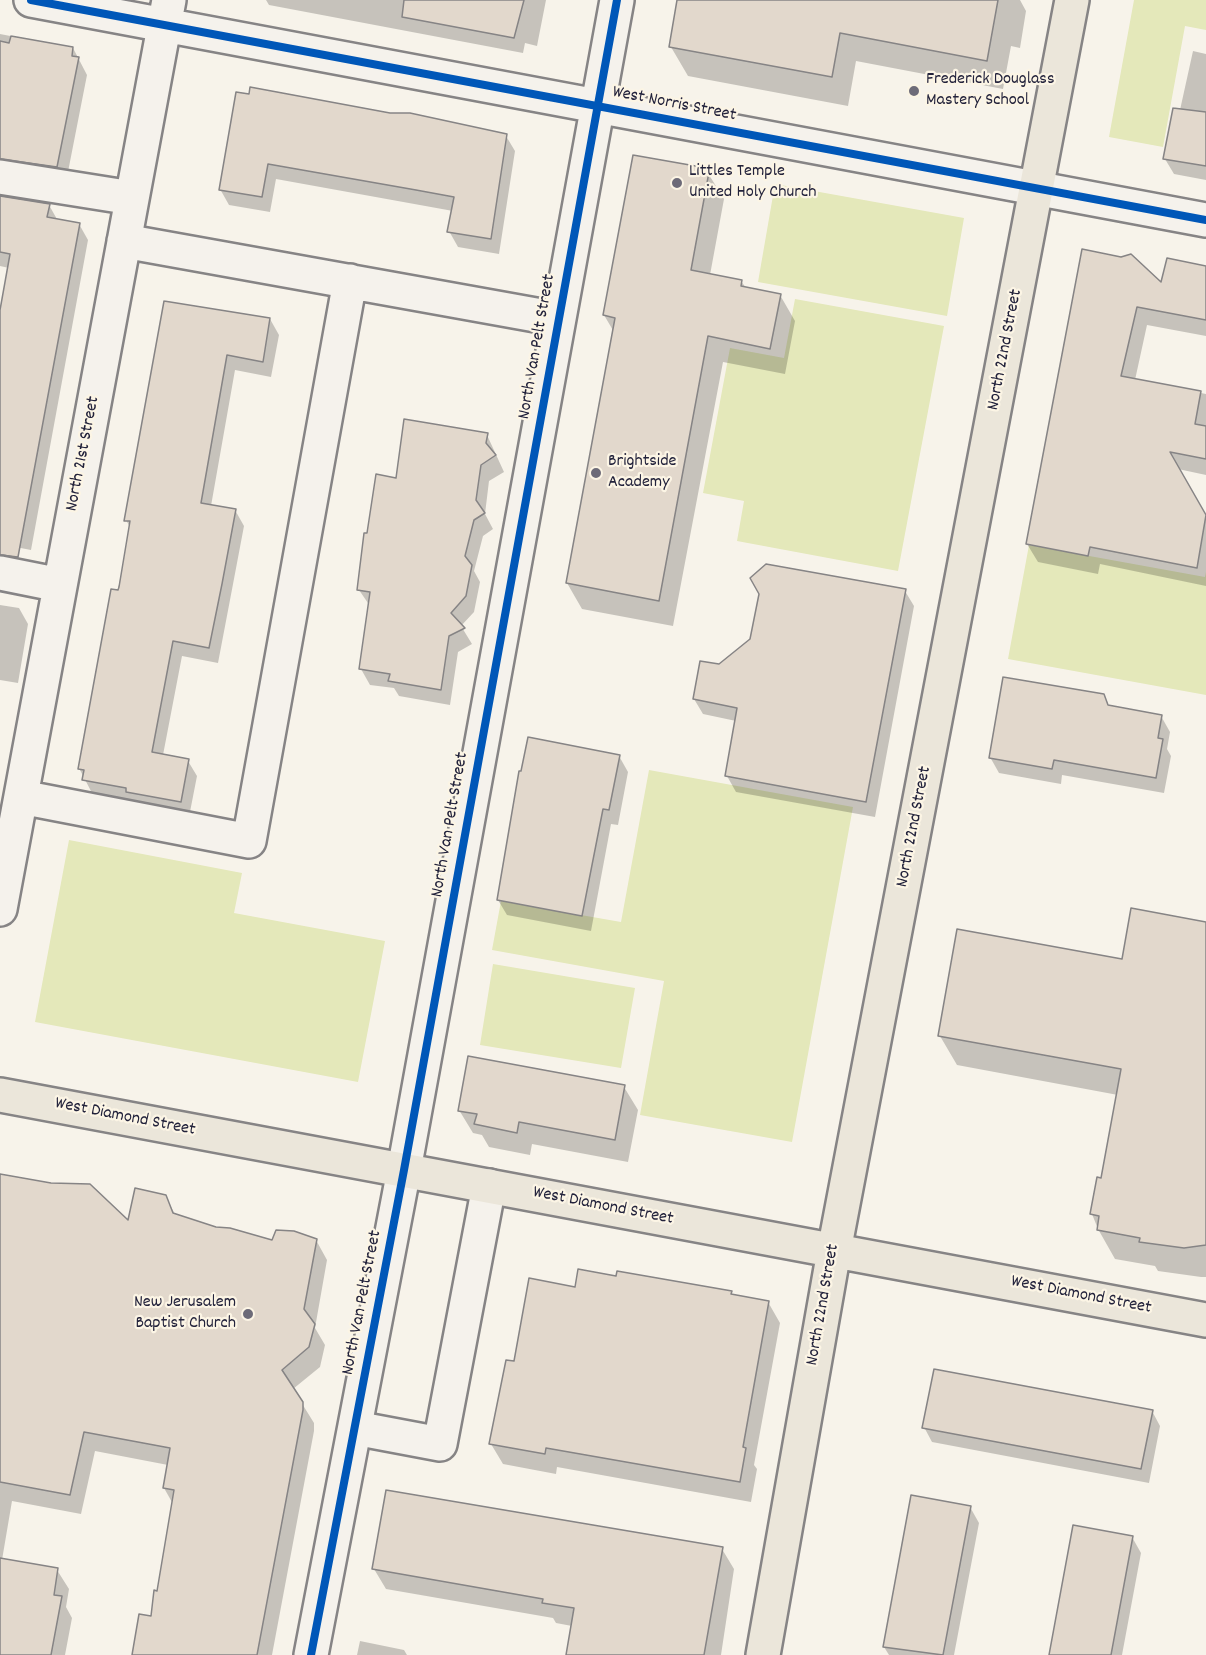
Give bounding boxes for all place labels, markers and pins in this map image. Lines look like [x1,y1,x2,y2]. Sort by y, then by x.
place label: Frederick Douglass Mastery School [926,70,1055,112]
marker: Frederick Douglass Mastery School [907,84,921,98]
place label: Littles Temple United Holy Church [689,162,816,204]
marker: Littles Temple United Holy Church [670,176,684,190]
place label: Brightside Academy [608,452,677,494]
marker: Brightside Academy [589,466,603,480]
place label: New Jerusalem Baptist Church [134,1293,236,1336]
marker: New Jerusalem Baptist Church [241,1307,255,1321]

